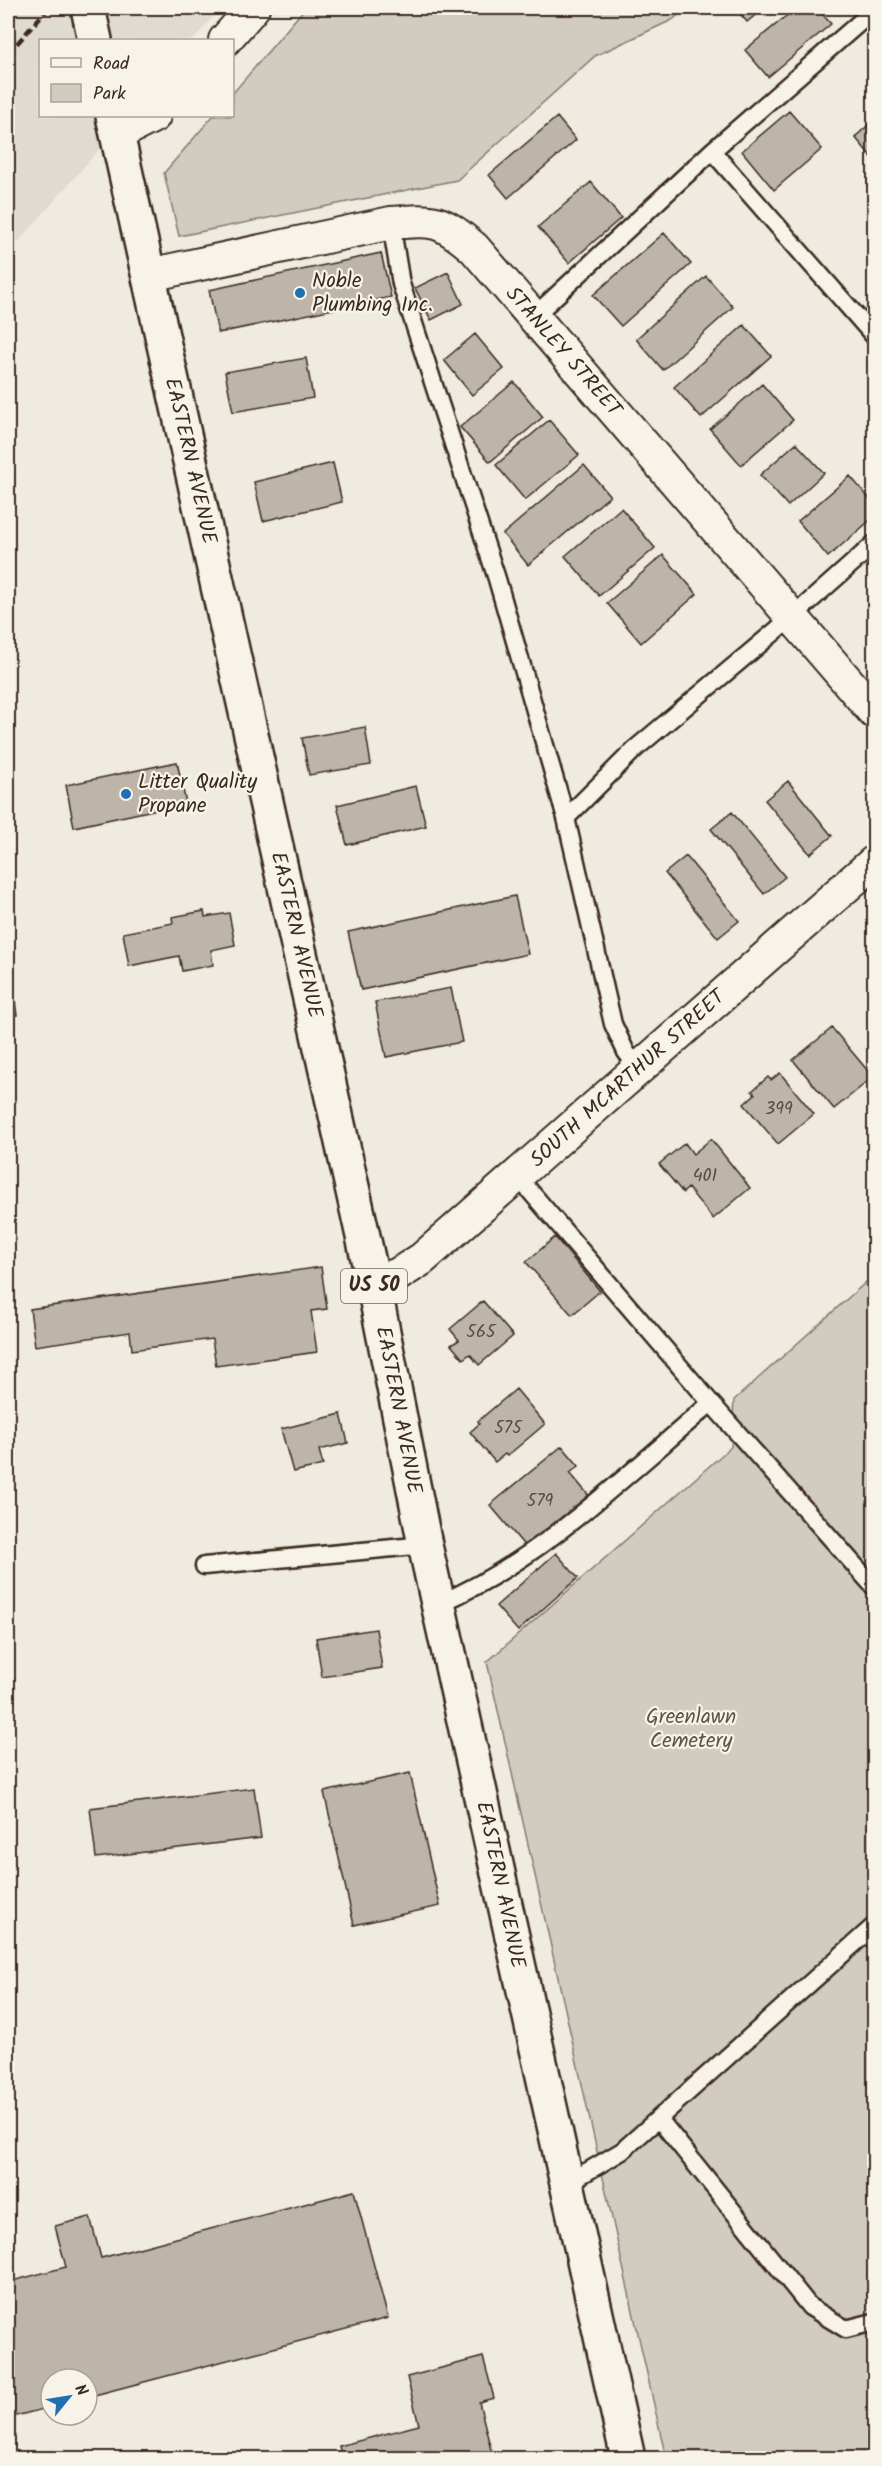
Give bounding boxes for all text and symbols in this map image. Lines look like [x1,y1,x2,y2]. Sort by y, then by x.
legend [39,39,234,117]
text: Road [93,50,130,79]
text: Park [93,80,126,109]
place label: Noble Plumbing Inc. [312,265,433,322]
street label: STANLEY STREET [497,279,630,426]
marker: Noble Plumbing Inc. [293,286,307,300]
street label: EASTERN AVENUE [155,375,225,548]
place label: Litter Quality Propane [138,766,257,823]
marker: Litter Quality Propane [119,787,133,801]
street label: EASTERN AVENUE [261,849,331,1022]
street label: SOUTH MCARTHUR STREET [523,981,735,1176]
house number: 399 [765,1095,793,1124]
house number: 401 [693,1162,717,1191]
road number: US 50 [341,1269,407,1303]
house number: 565 [466,1318,497,1347]
street label: EASTERN AVENUE [366,1323,431,1497]
house number: 575 [494,1414,523,1443]
house number: 579 [527,1487,554,1516]
park label: Greenlawn Cemetery [646,1701,736,1758]
street label: EASTERN AVENUE [466,1798,534,1972]
north arrow [39,2367,99,2427]
text: N [67,2380,94,2401]

